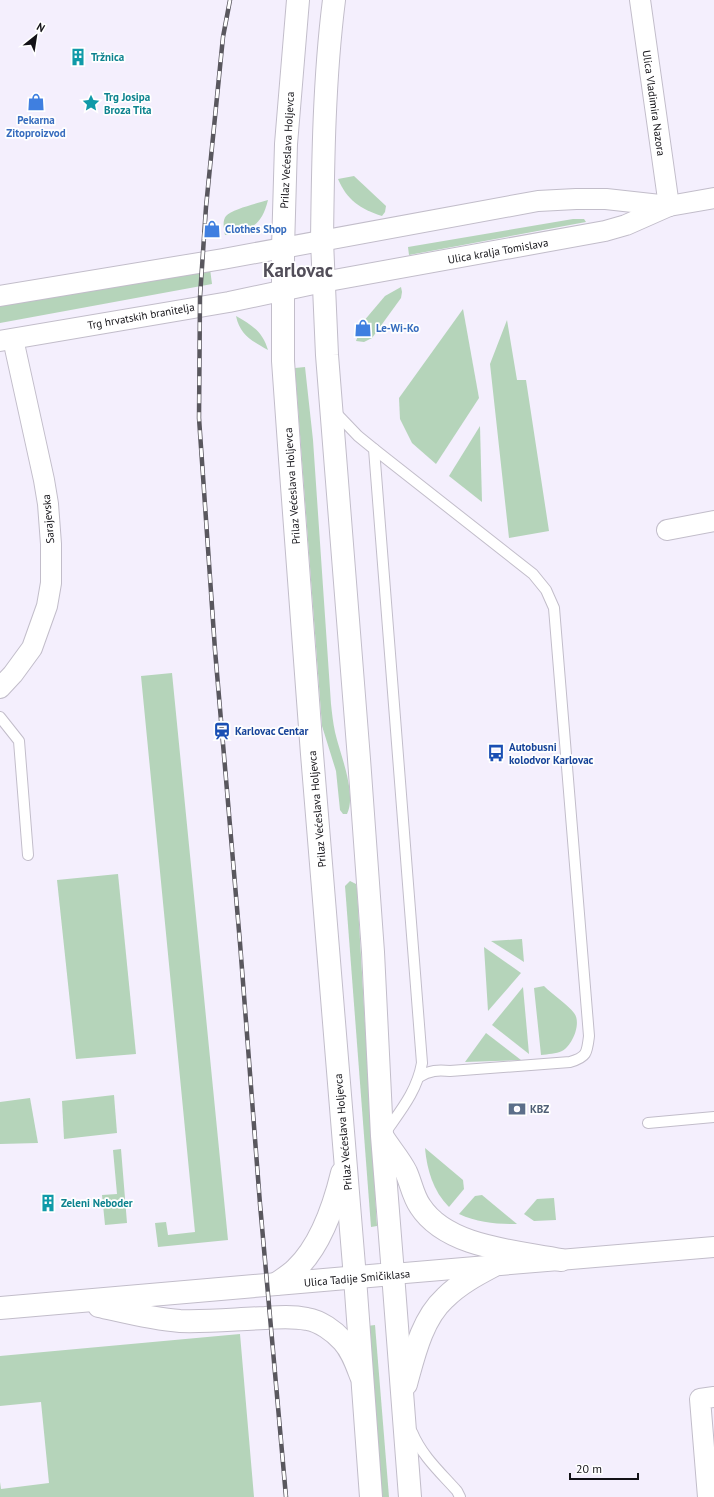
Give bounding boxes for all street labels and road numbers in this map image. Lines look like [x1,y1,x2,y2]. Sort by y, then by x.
street label: Ulica Vladimira Nazora [640,49,668,157]
street label: Prilaz Većeslava Holjevca [277,91,297,209]
street label: Ulica kralja Tomislava [447,235,549,267]
street label: Trg hrvatskih branitelja [86,300,196,332]
street label: Prilaz Većeslava Holjevca [281,427,303,545]
street label: Sarajevska [39,494,57,544]
street label: Prilaz Većeslava Holjevca [305,750,329,868]
street label: Prilaz Većeslava Holjevca [331,1073,355,1191]
street label: Ulica Tadije Smičiklasa [303,1266,411,1290]

